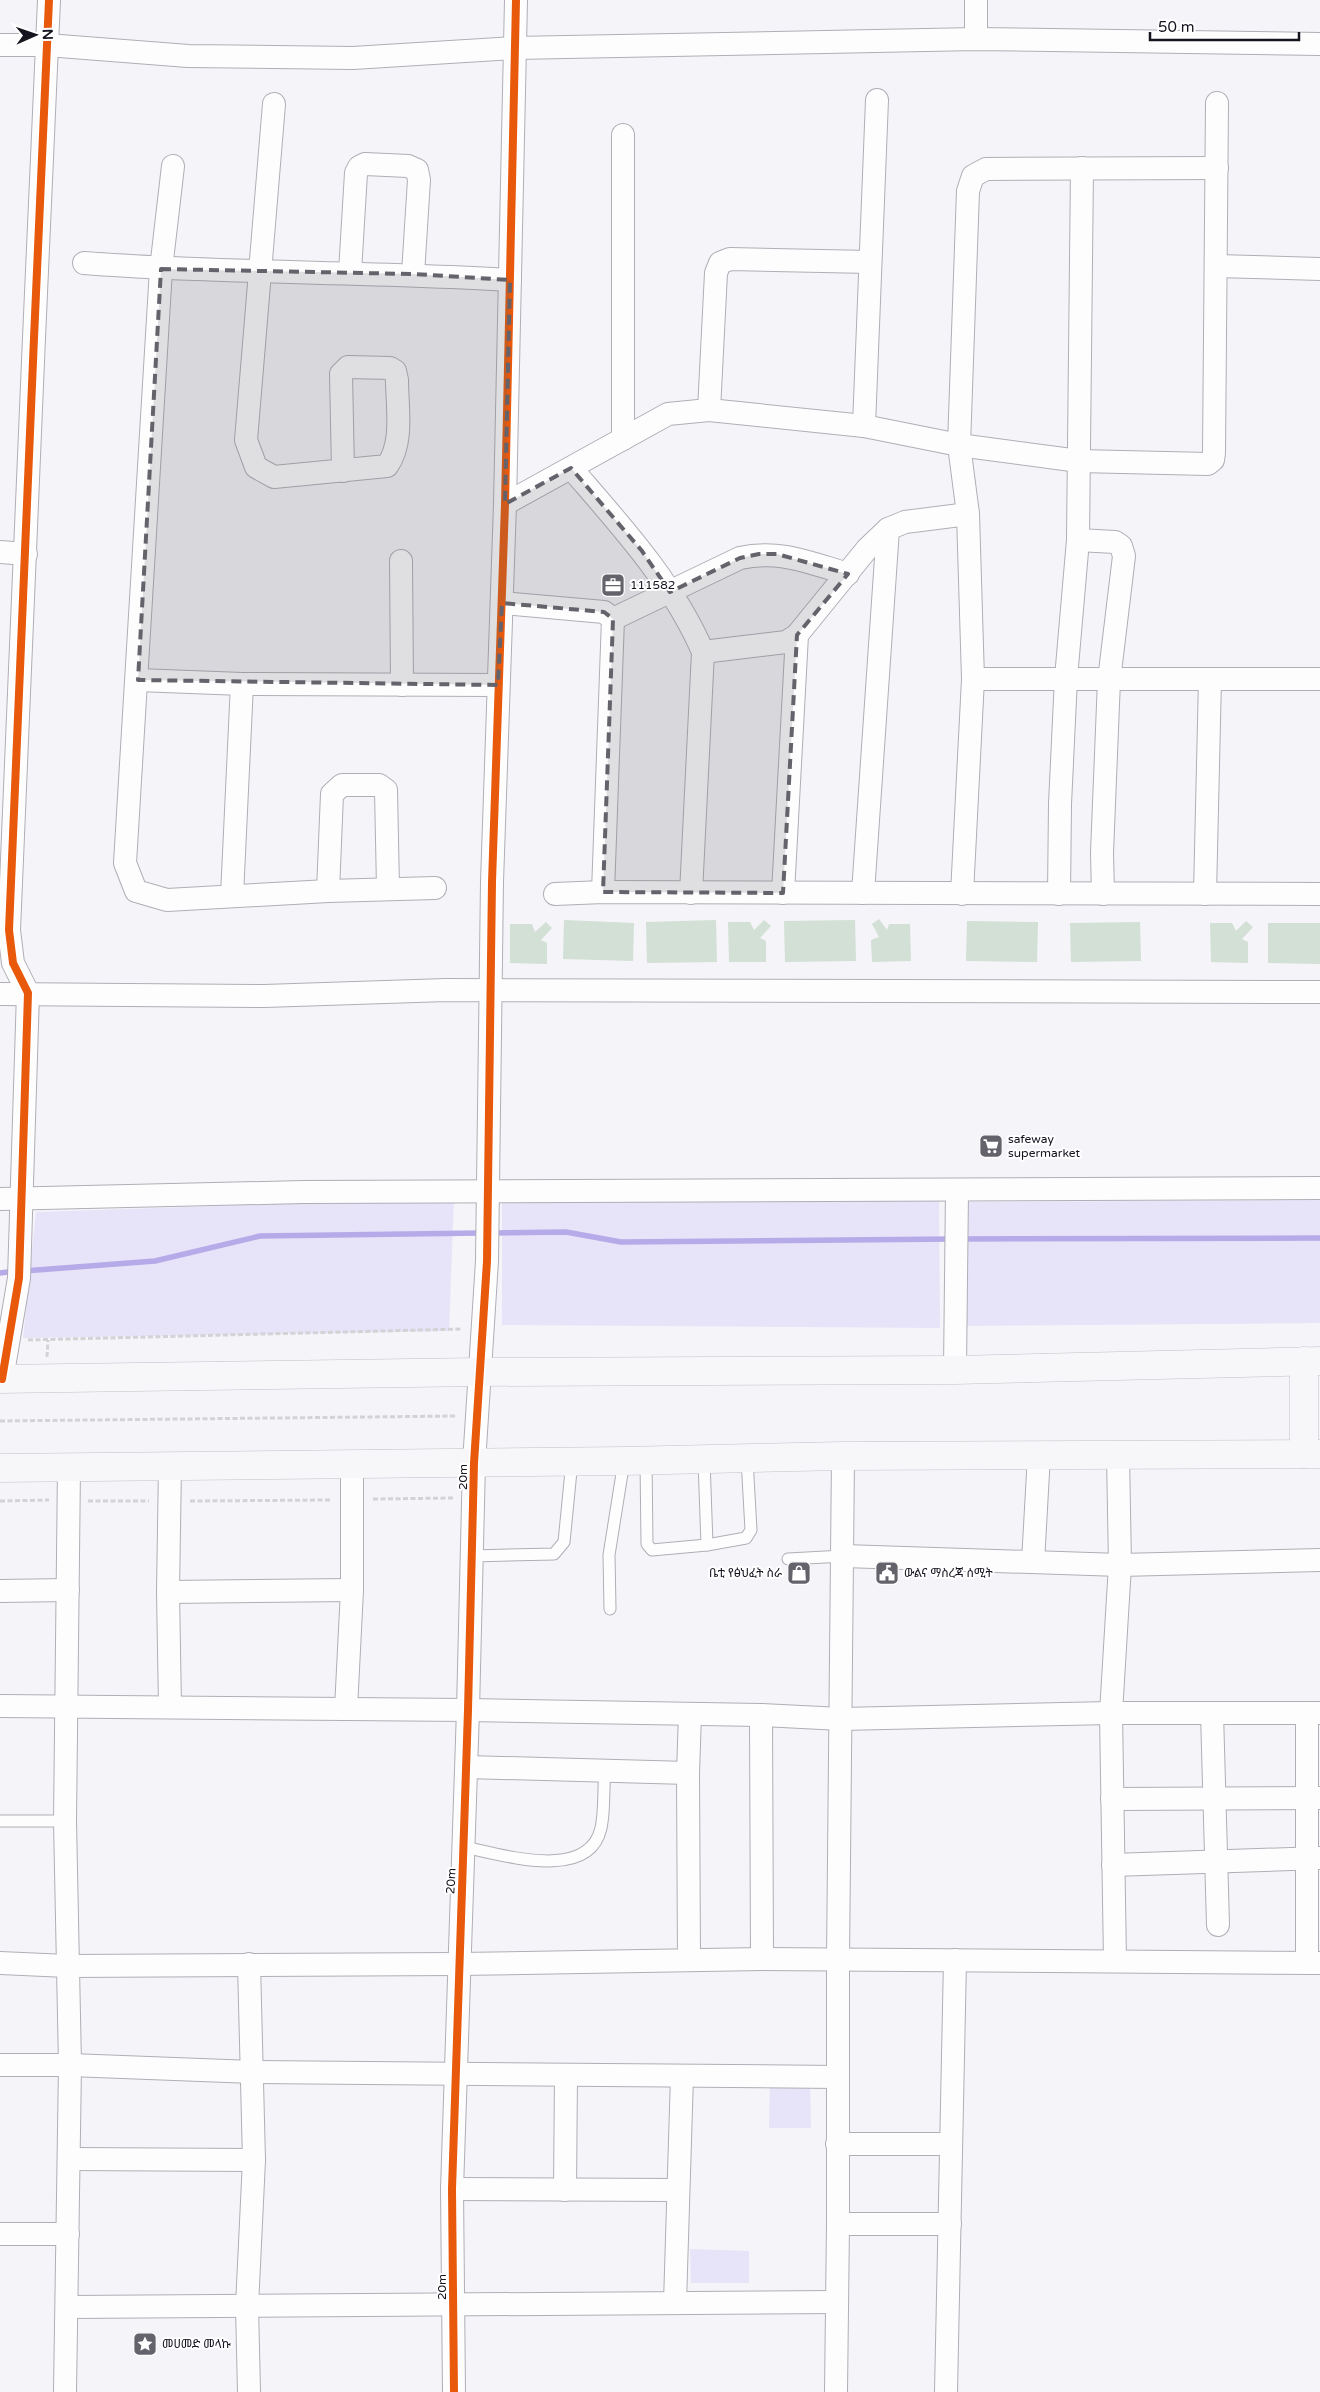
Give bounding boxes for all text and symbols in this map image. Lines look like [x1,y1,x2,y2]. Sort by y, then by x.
north arrow [10,10,60,60]
scale bar [1150,10,1299,42]
text: 50 m [1158,18,1195,36]
text: N [39,29,56,40]
office icon: 111582 [600,572,626,598]
place label: 111582 [630,578,675,592]
place label: safeway supermarket [1008,1132,1081,1160]
supermarket icon: safeway supermarket [978,1133,1004,1159]
street label: 20m [456,1464,470,1490]
shop icon: ቤቲ የፅህፈት ስራ [786,1560,812,1586]
public building icon: ውልና ማስረጃ ሰሚት [874,1560,900,1586]
place label: ቤቲ የፅህፈት ስራ [709,1566,782,1580]
place label: ውልና ማስረጃ ሰሚት [904,1566,993,1580]
street label: 20m [443,1868,459,1894]
street label: 20m [435,2274,449,2300]
place icon: መሀመድ መላኩ [132,2331,158,2357]
place label: መሀመድ መላኩ [162,2337,232,2351]

